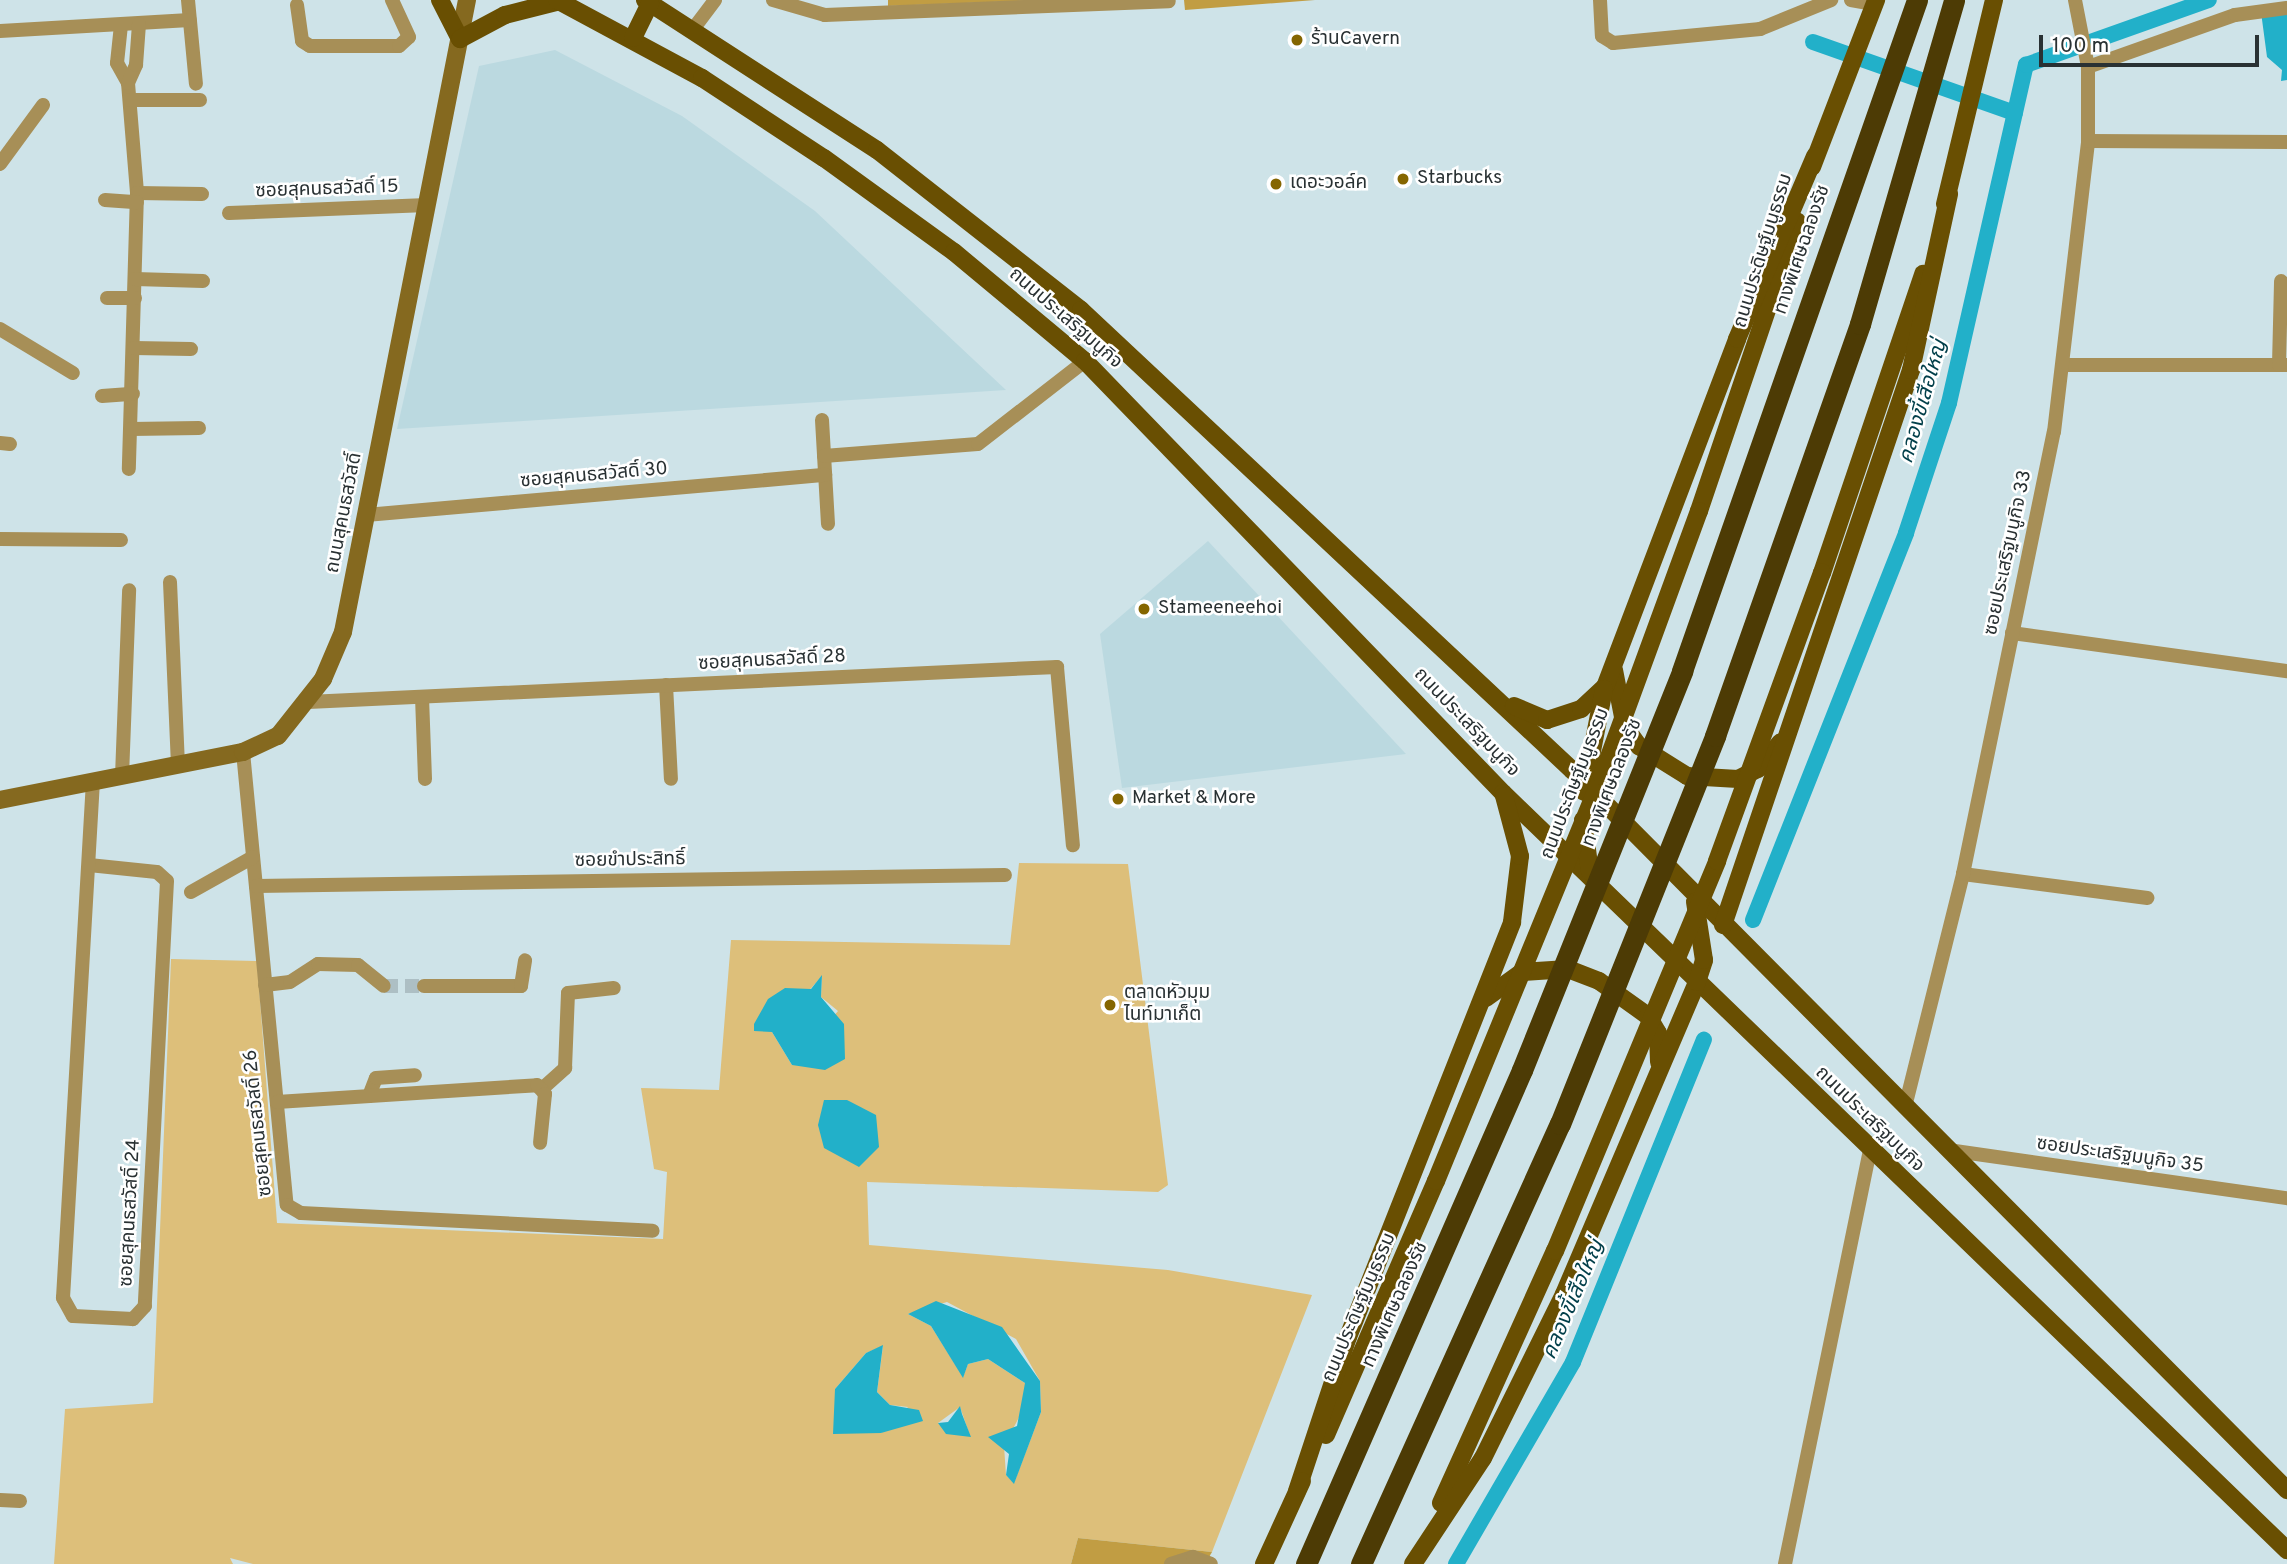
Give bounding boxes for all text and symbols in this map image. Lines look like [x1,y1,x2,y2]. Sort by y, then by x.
scale bar [2042,21,2262,65]
place label: ร้านCavern [1311,29,1400,51]
marker: ร้านCavern [1289,32,1305,48]
text: 100 m [2052,33,2109,60]
place label: Starbucks [1417,168,1502,190]
marker: Starbucks [1395,171,1411,187]
street label: ถนนประดิษฐ์มนูธรรม [1730,171,1798,331]
place label: เดอะวอล์ค [1290,173,1367,195]
street label: ซอยสุคนธสวัสดิ์ 15 [255,176,399,204]
marker: เดอะวอล์ค [1268,176,1284,192]
street label: ทางพิเศษฉลองรัช [1770,182,1836,318]
street label: ถนนประเสริฐมนูกิจ [1004,264,1126,374]
water label: คลองขี้เสือใหญ่ [1894,337,1954,467]
street label: ถนนสุคนธสวัสดิ์ [322,451,368,575]
street label: ซอยสุคนธสวัสดิ์ 30 [519,458,669,494]
street label: ซอยประเสริฐมนูกิจ 33 [1980,468,2038,638]
place label: Stameeneehoi [1158,598,1282,620]
marker: Stameeneehoi [1136,601,1152,617]
street label: ซอยสุคนธสวัสดิ์ 28 [698,646,846,676]
street label: ถนนประเสริฐมนูกิจ [1408,664,1524,782]
street label: ถนนประดิษฐ์มนูธรรม [1537,705,1615,863]
street label: ทางพิเศษฉลองรัช [1578,716,1648,850]
place label: Market & More [1132,788,1256,810]
marker: Market & More [1110,791,1126,807]
street label: ซอยขำประสิทธิ์ [574,849,686,873]
place label: ตลาดหัวมุม ไนท์มาเก็ต [1124,983,1210,1027]
marker: ตลาดหัวมุม ไนท์มาเก็ต [1102,997,1118,1013]
street label: ซอยสุคนธสวัสดิ์ 26 [240,1048,278,1198]
street label: ถนนประเสริฐมนูกิจ [1810,1062,1928,1178]
street label: ซอยประเสริฐมนูกิจ 35 [2035,1133,2205,1179]
street label: ซอยสุคนธสวัสดิ์ 24 [116,1139,146,1287]
street label: ถนนประดิษฐ์มนูธรรม [1318,1230,1402,1386]
water label: คลองขี้เสือใหญ่ [1538,1237,1610,1363]
street label: ทางพิเศษฉลองรัช [1358,1239,1434,1371]

